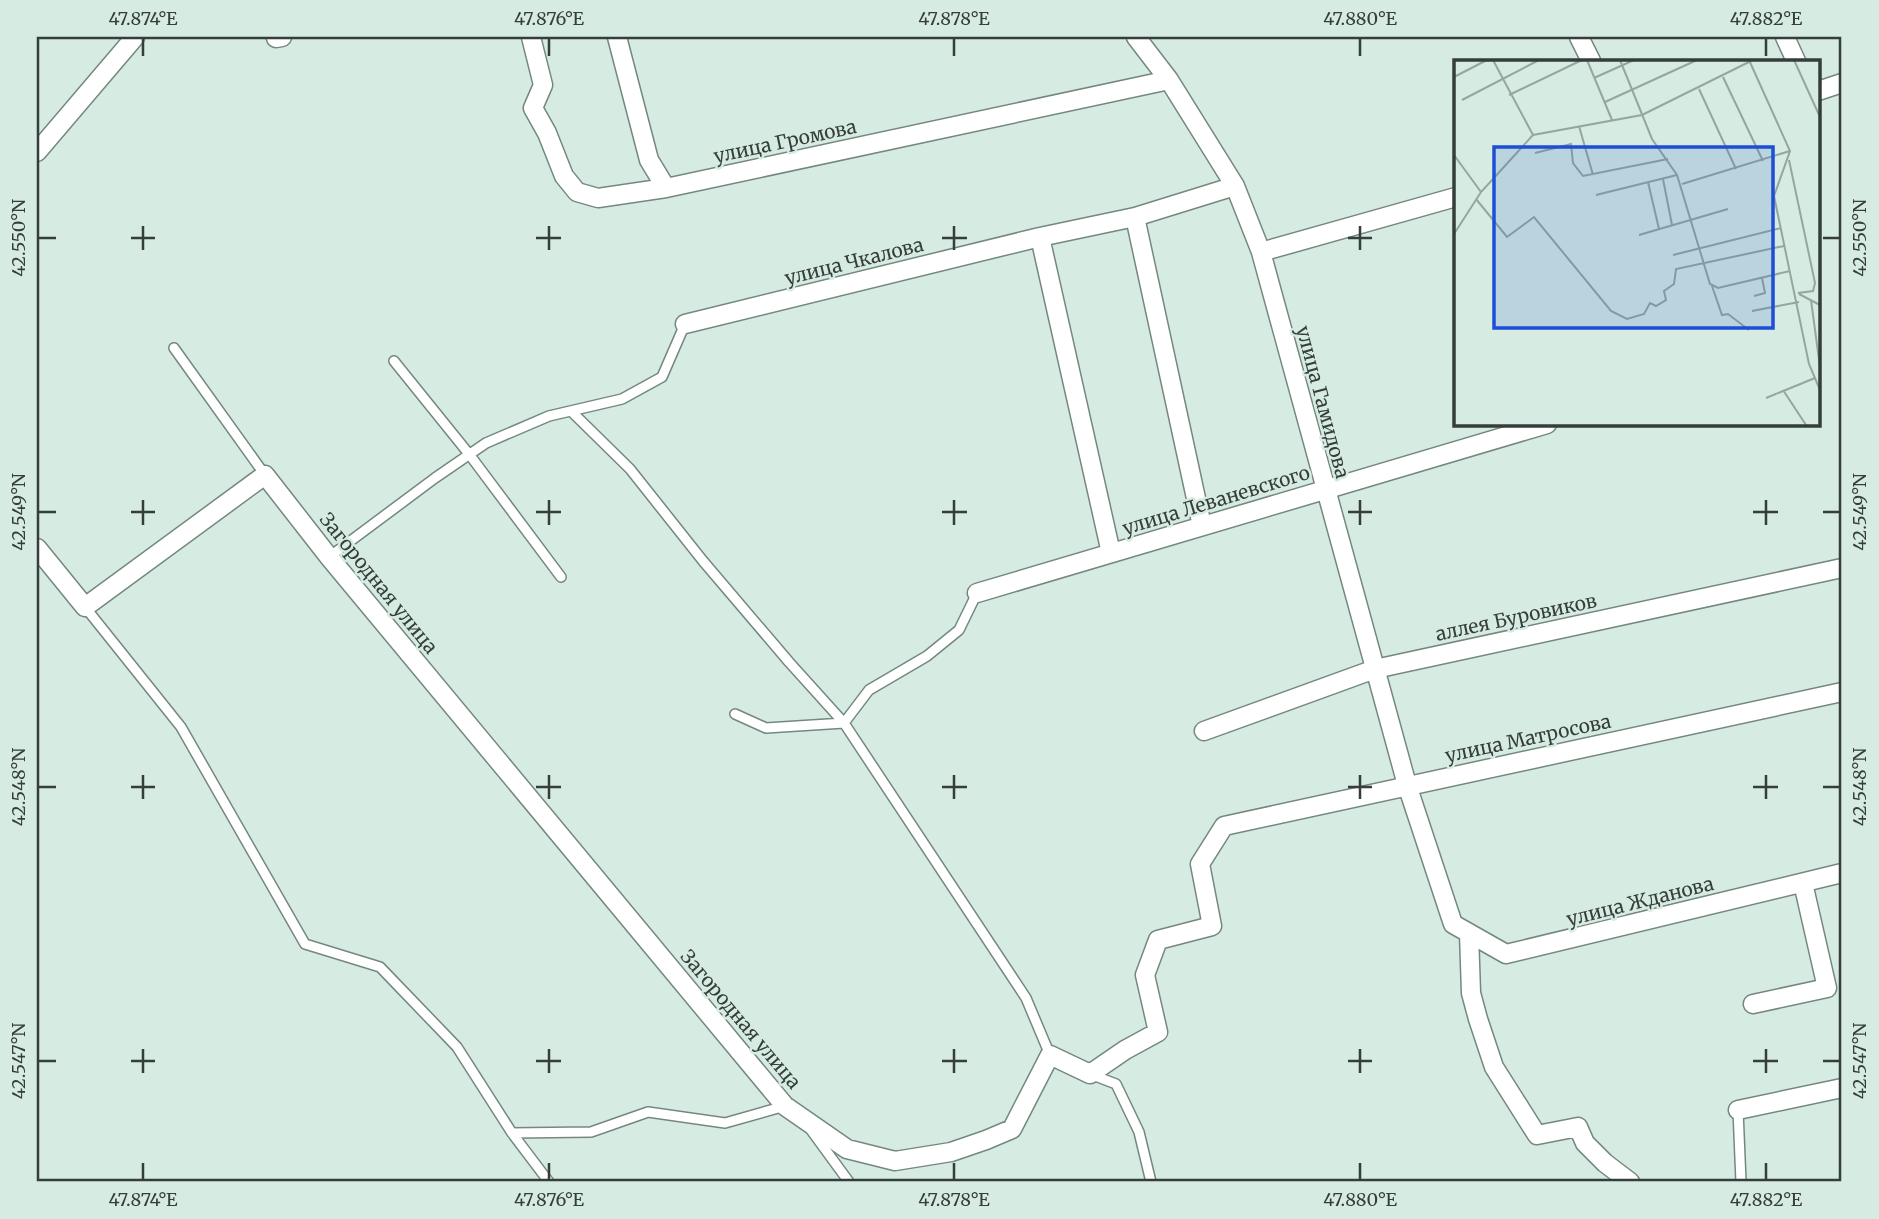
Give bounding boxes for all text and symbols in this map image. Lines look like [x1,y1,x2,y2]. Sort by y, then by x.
text: 47.874°E [108,7,178,30]
text: 47.876°E [514,7,585,30]
text: 47.878°E [918,7,990,30]
text: 47.880°E [1323,7,1397,30]
text: 47.882°E [1730,7,1803,30]
inset map [1454,60,1820,425]
street label: улица Громова [711,114,859,168]
text: 42.550°N [7,199,30,277]
text: 42.550°N [1848,199,1871,277]
street label: улица Чкалова [782,232,926,290]
street label: улица Гамидова [1291,323,1355,481]
street label: улица Леваневского [1119,460,1313,540]
text: 42.549°N [7,473,30,551]
text: 42.549°N [1848,473,1871,551]
street label: Загородная улица [315,508,443,658]
street label: аллея Буровиков [1433,588,1599,646]
street label: улица Матросова [1443,709,1613,767]
text: 42.548°N [7,748,30,826]
text: 42.548°N [1848,748,1871,826]
street label: улица Жданова [1564,871,1716,931]
street label: Загородная улица [676,944,806,1094]
text: 42.547°N [7,1023,30,1099]
text: 42.547°N [1848,1023,1871,1099]
text: 47.874°E [108,1188,178,1211]
text: 47.876°E [514,1188,585,1211]
text: 47.878°E [918,1188,990,1211]
text: 47.880°E [1323,1188,1397,1211]
text: 47.882°E [1730,1188,1803,1211]

